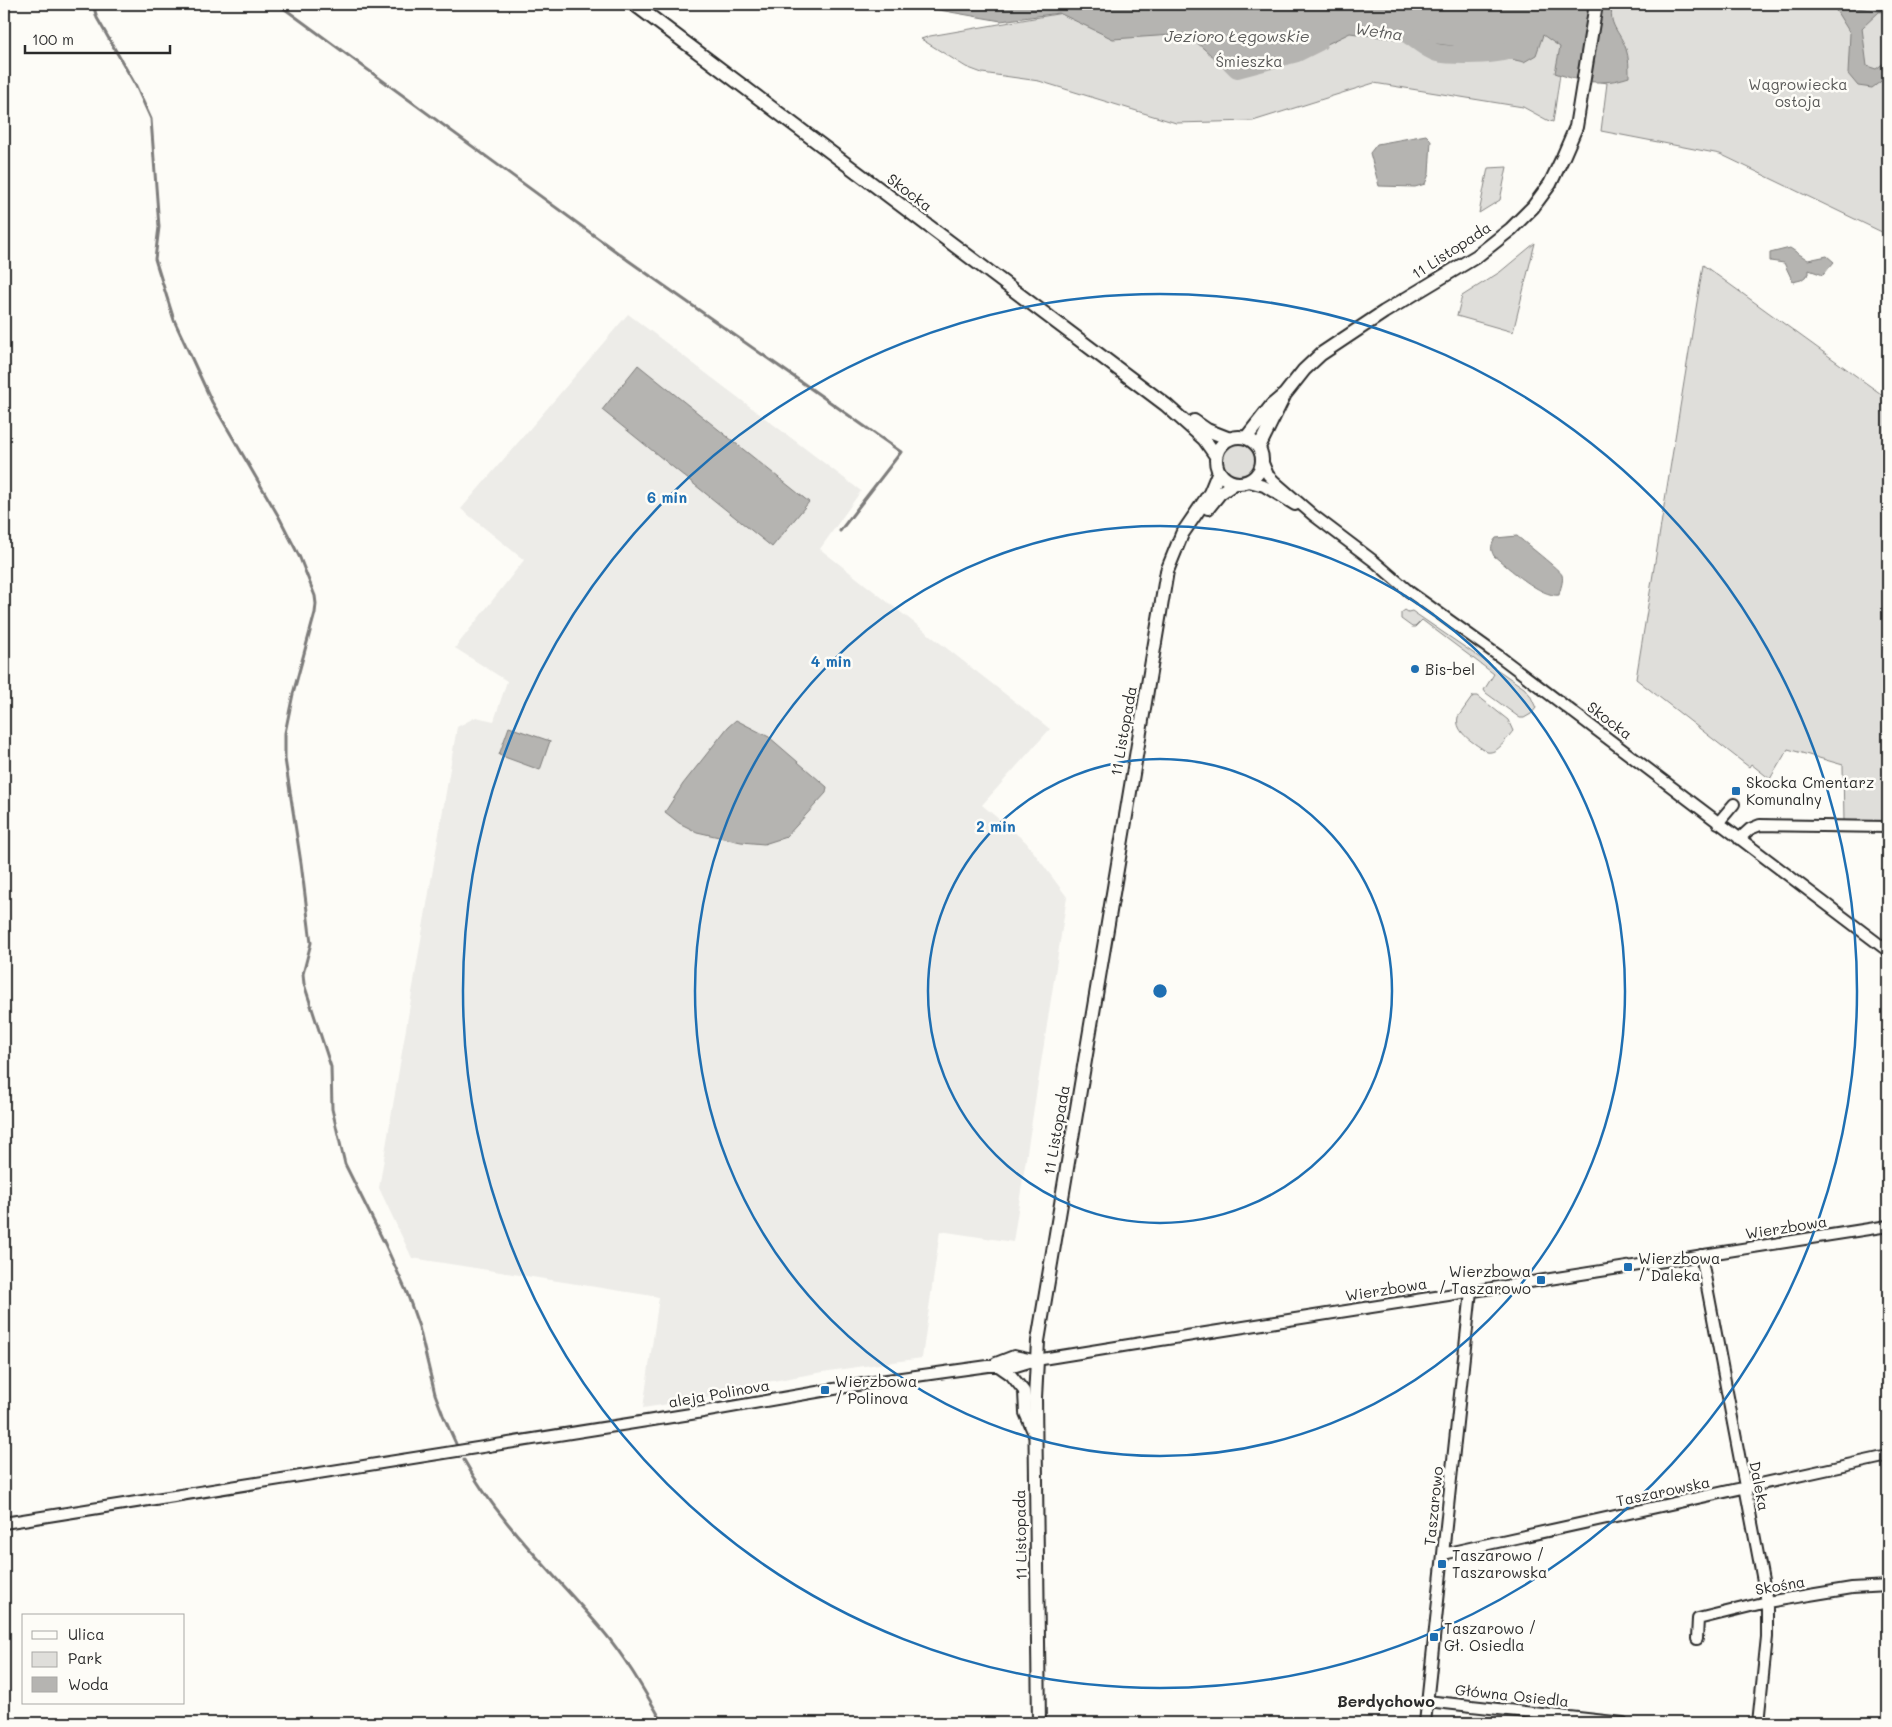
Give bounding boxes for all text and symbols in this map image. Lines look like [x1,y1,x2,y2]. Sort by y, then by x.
water label: Wełna [1354,17,1404,45]
scale bar [25,22,170,54]
water label: Jezioro Łęgowskie [1164,25,1310,46]
text: 100 m [32,29,74,49]
park label: Śmieszka [1215,51,1283,71]
park label: Wągrowiecka ostoja [1748,74,1848,111]
street label: Skocka [883,169,937,215]
street label: 11 Listopada [1407,217,1495,283]
text: 6 min [647,487,687,507]
text: 4 min [811,651,851,671]
place label: Bis-bel [1425,659,1475,679]
marker: Bis-bel [1409,663,1421,675]
street label: 11 Listopada [1105,684,1141,778]
street label: Skocka [1583,697,1637,743]
place label: Skocka Cmentarz Komunalny [1746,772,1874,809]
marker: Skocka Cmentarz Komunalny [1730,785,1742,797]
text: 2 min [976,816,1016,836]
centre of rings [1151,982,1169,1000]
street label: 11 Listopada [1038,1083,1074,1177]
street label: Wierzbowa [1744,1211,1828,1243]
place label: Wierzbowa / Daleka [1638,1248,1720,1285]
place label: Wierzbowa / Taszarowo [1439,1261,1531,1298]
marker: Wierzbowa / Daleka [1622,1261,1634,1273]
street label: Wierzbowa [1344,1273,1428,1305]
marker: Wierzbowa / Taszarowo [1535,1274,1547,1286]
place label: Wierzbowa / Polinova [835,1371,917,1408]
street label: aleja Polinova [667,1374,771,1412]
marker: Wierzbowa / Polinova [819,1384,831,1396]
street label: Daleka [1745,1460,1775,1512]
street label: Taszarowo [1419,1465,1447,1547]
street label: Taszarowska [1614,1471,1712,1511]
street label: 11 Listopada [1009,1489,1031,1581]
place label: Taszarowo / Taszarowska [1452,1545,1547,1582]
marker: Taszarowo / Taszarowska [1436,1558,1448,1570]
street label: Skośna [1754,1571,1806,1599]
legend [22,1614,185,1704]
place label: Taszarowo / Gł. Osiedla [1444,1618,1536,1655]
text: Ulica [68,1624,105,1644]
marker: Taszarowo / Gł. Osiedla [1428,1631,1440,1643]
text: Park [68,1648,102,1668]
text: Woda [68,1674,109,1694]
street label: Główna Osiedla [1454,1679,1570,1711]
district label: Berdychowo [1337,1690,1435,1711]

